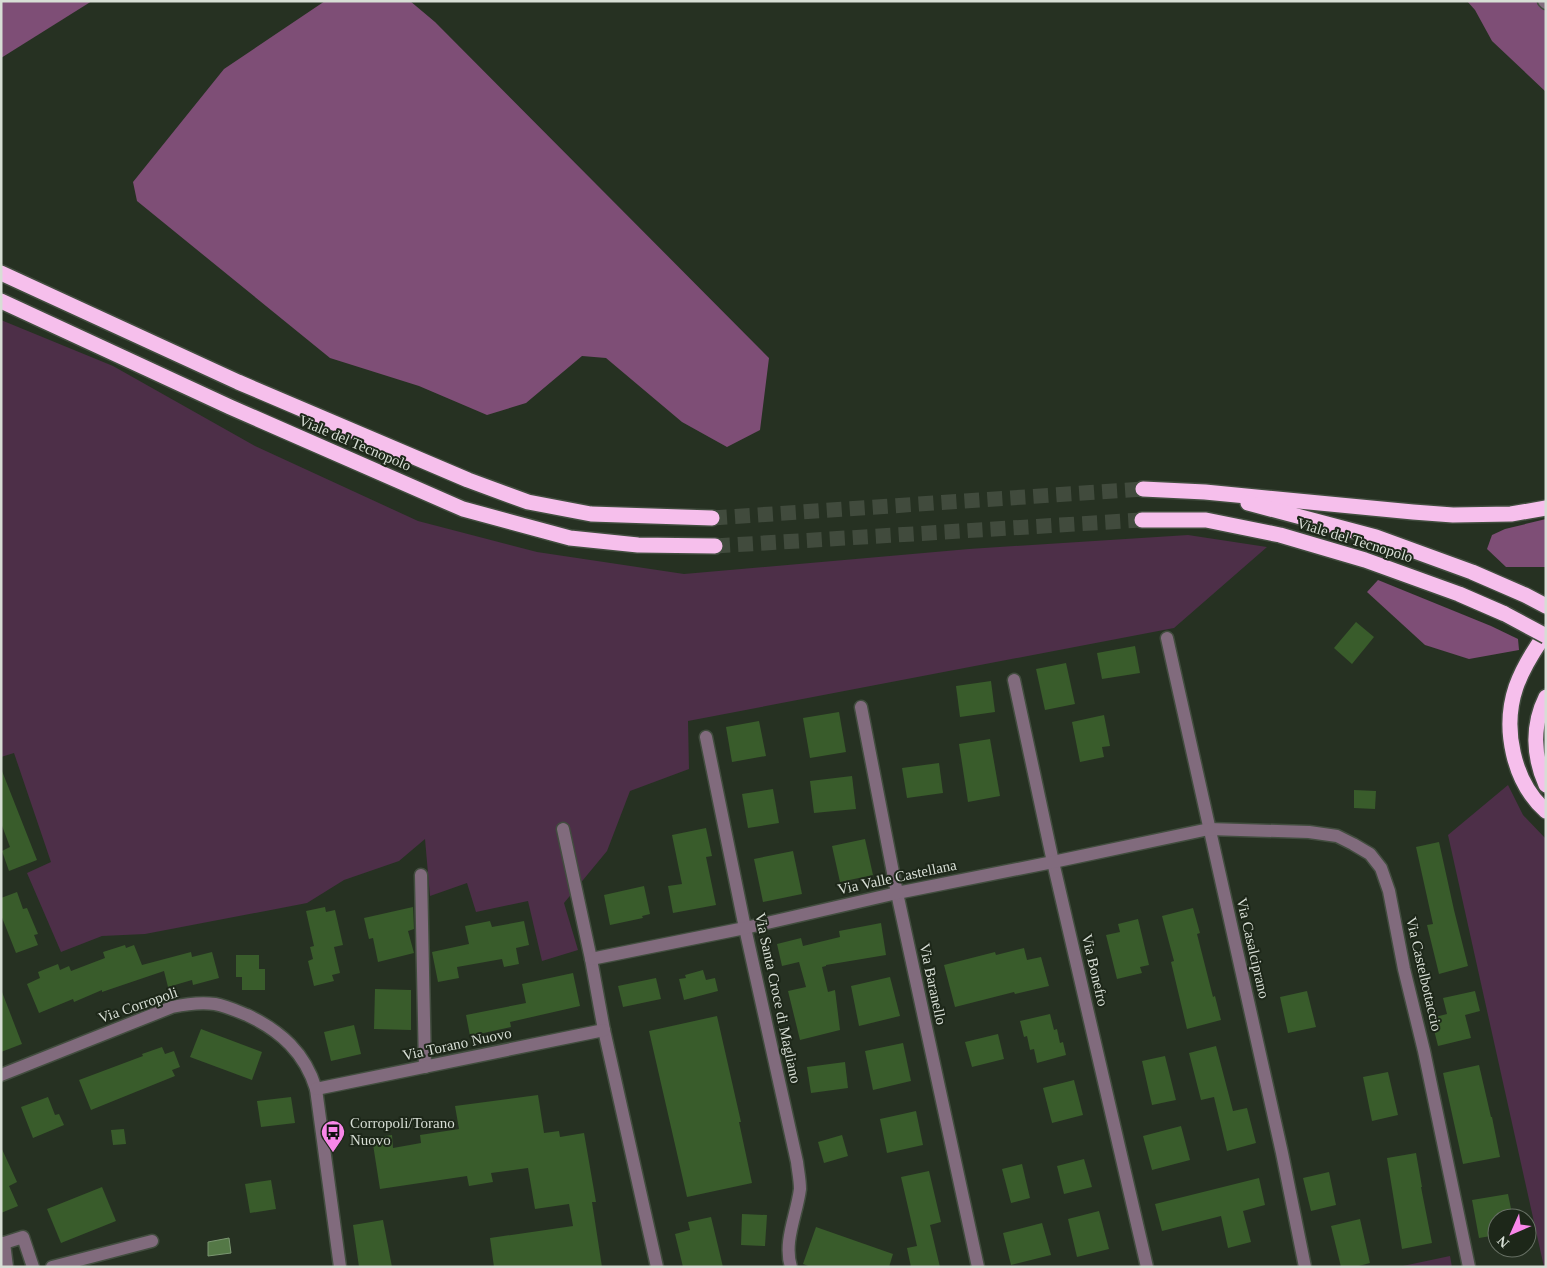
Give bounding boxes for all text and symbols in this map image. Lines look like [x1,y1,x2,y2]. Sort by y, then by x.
street label: Viale del Tecnopolo [297,412,413,474]
street label: Viale del Tecnopolo [1295,515,1415,565]
street label: Via Valle Castellana [836,856,958,897]
street label: Via Casalciprano [1234,896,1272,1000]
street label: Via Santa Croce di Magliano [752,911,804,1085]
street label: Via Castelbottaccio [1403,915,1445,1033]
street label: Via Bonefro [1079,932,1111,1008]
street label: Via Baranello [917,942,949,1026]
street label: Via Corropoli [96,984,180,1026]
street label: Via Torano Nuovo [401,1025,513,1063]
place label: Corropoli/Torano Nuovo [350,1115,455,1148]
bus stop icon: Corropoli/Torano Nuovo [320,1119,346,1153]
north arrow [1487,1208,1537,1258]
text: N [1494,1233,1512,1251]

